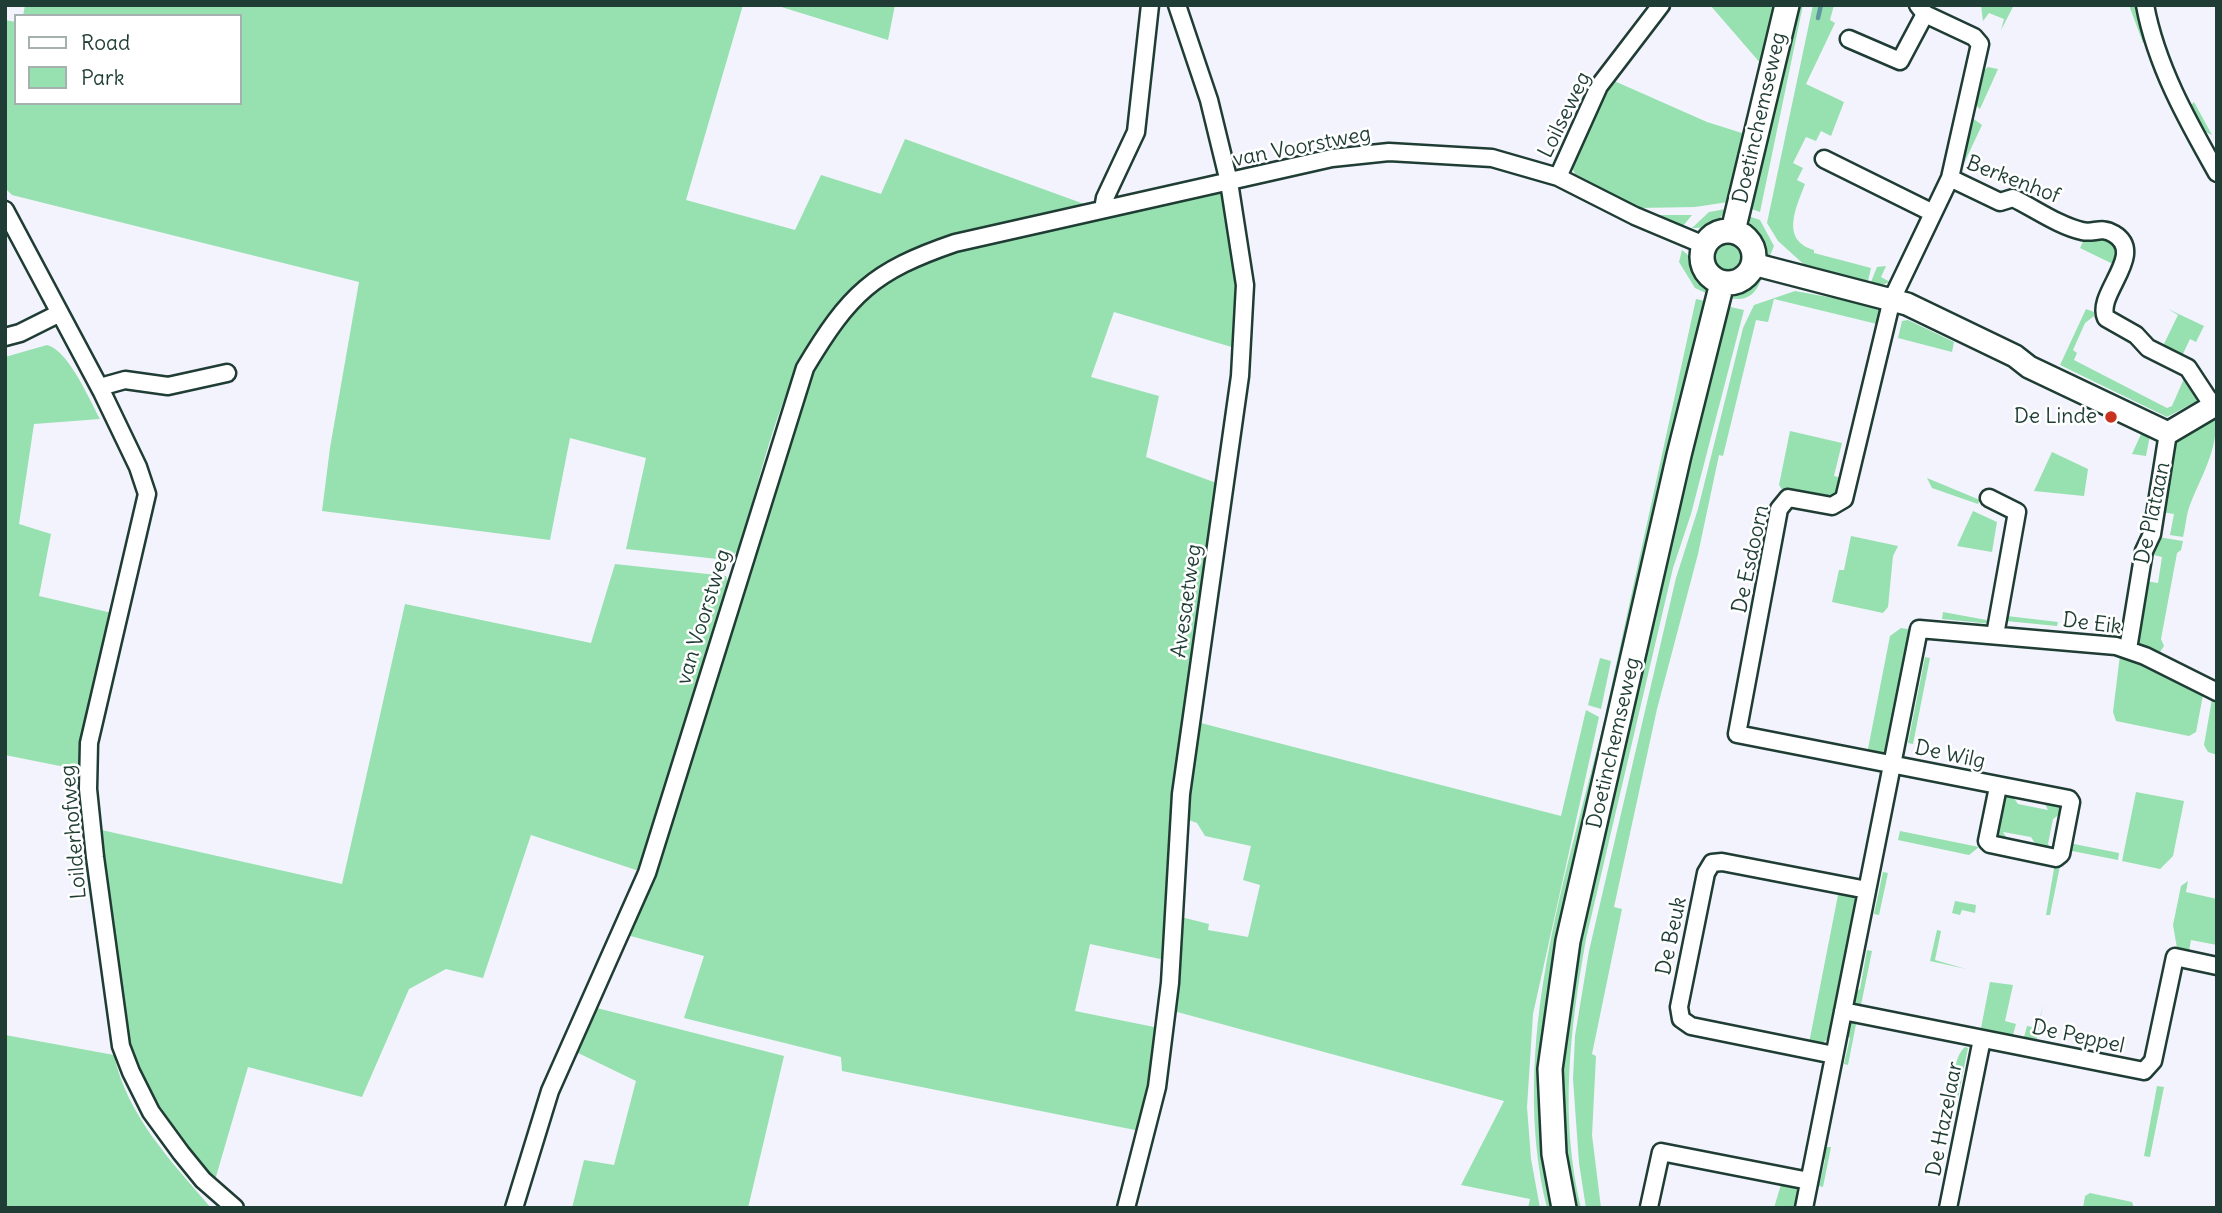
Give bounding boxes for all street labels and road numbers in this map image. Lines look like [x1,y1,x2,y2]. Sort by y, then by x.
street label: Doetinchemseweg [1728,30,1792,206]
street label: Loilseweg [1533,68,1597,162]
street label: van Voorstweg [1231,121,1373,173]
street label: Berkenhof [1963,151,2063,209]
street label: De Plataan [2130,460,2176,566]
street label: De Esdoorn [1727,503,1775,615]
street label: Avesaetweg [1167,543,1207,659]
street label: van Voorstweg [672,546,736,688]
street label: De Eik [2061,608,2123,640]
street label: Doetinchemseweg [1582,655,1646,831]
street label: De Wilg [1912,735,1988,775]
street label: Loilderhofweg [56,764,92,900]
street label: De Beuk [1651,895,1693,977]
street label: De Peppel [2029,1015,2127,1059]
street label: De Hazelaar [1922,1059,1968,1179]

